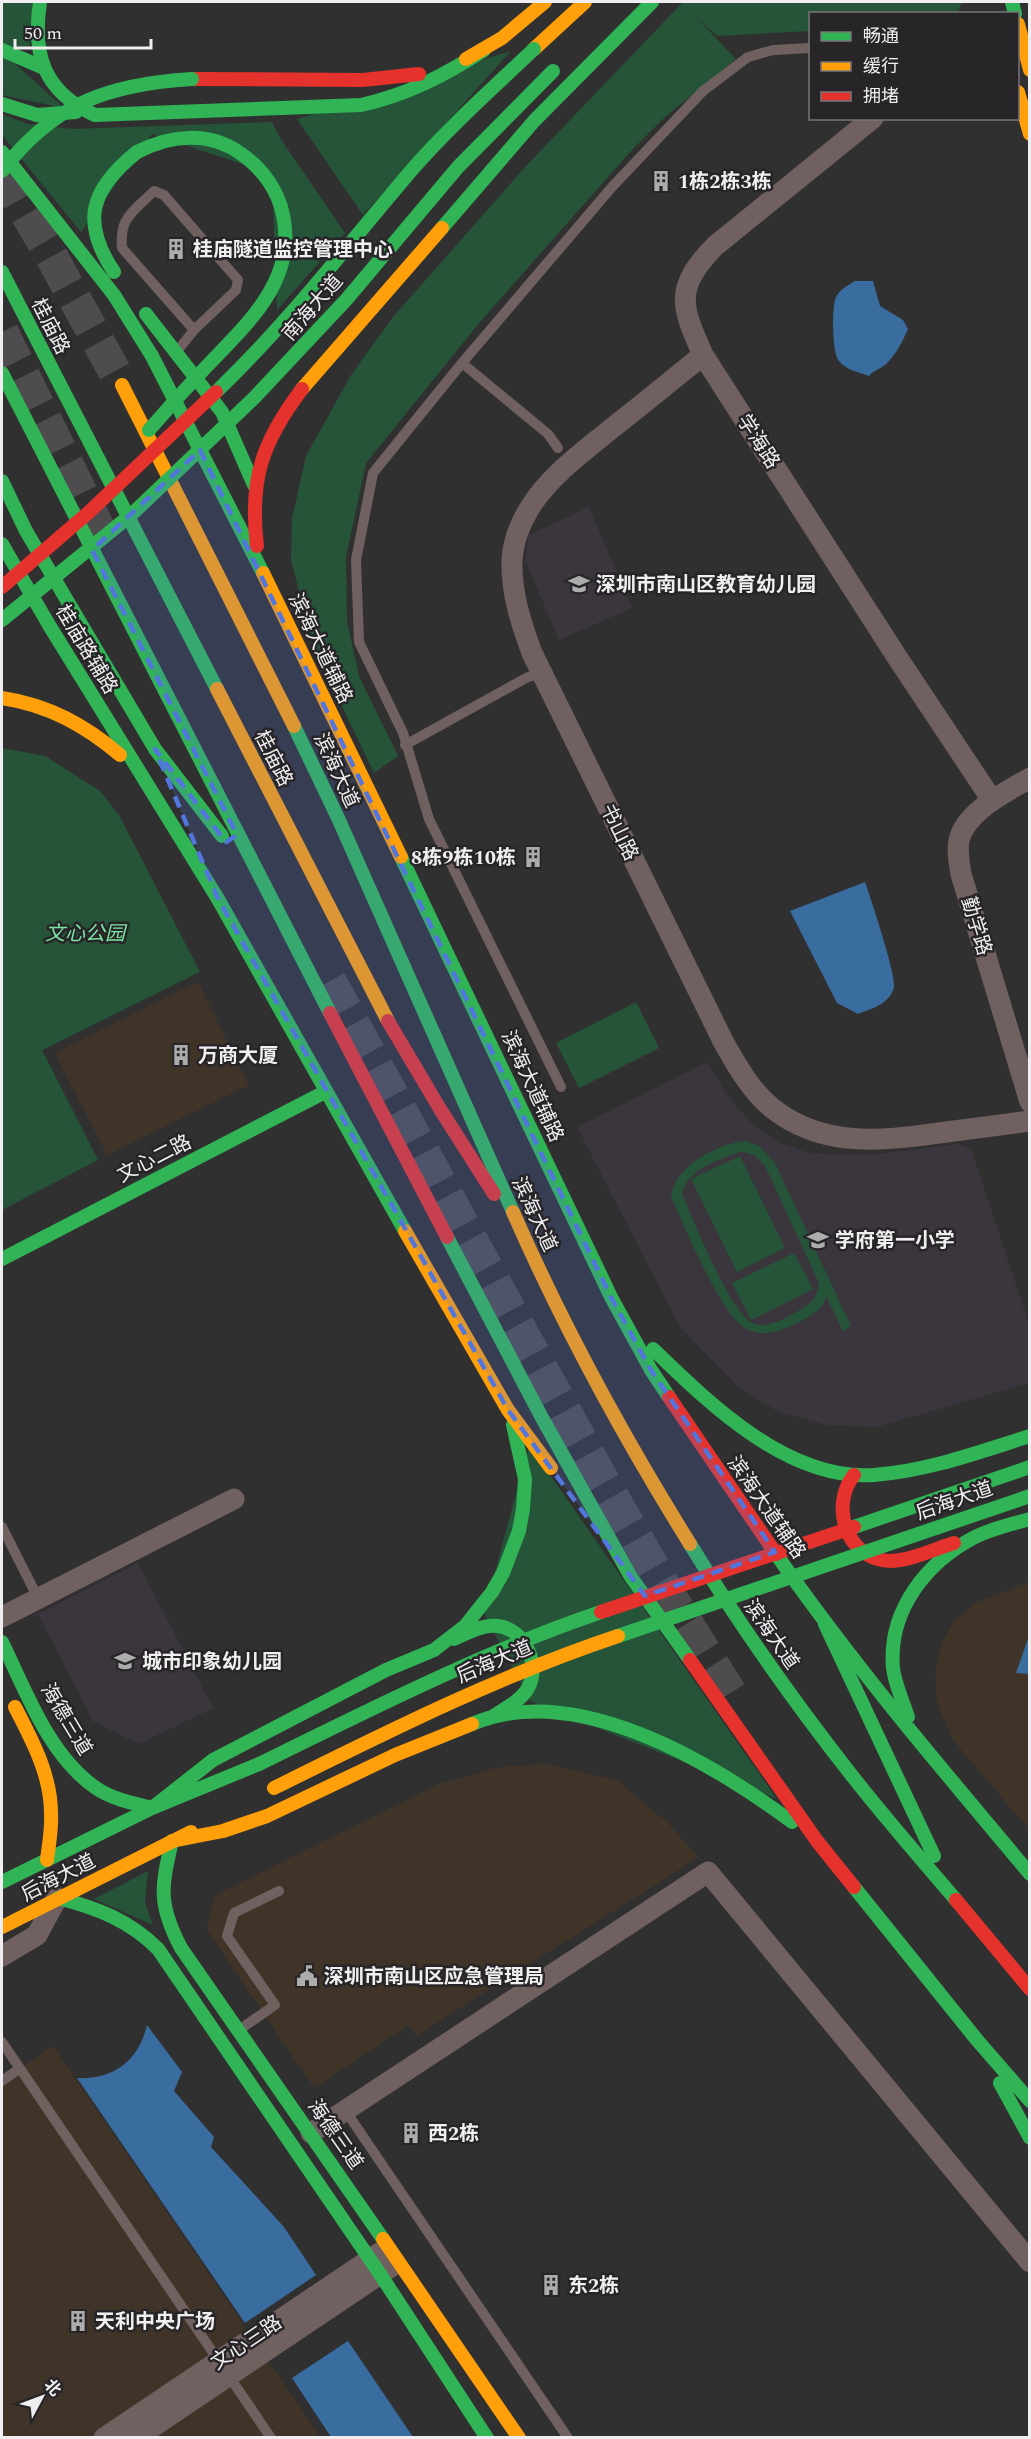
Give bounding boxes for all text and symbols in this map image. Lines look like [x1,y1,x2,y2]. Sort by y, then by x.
scale bar [15,12,152,50]
legend [809,12,1019,120]
text: 50 m [24,20,62,47]
text: 畅通 [863,23,899,50]
text: 缓行 [863,53,899,80]
text: 拥堵 [863,83,899,110]
place label: 1栋2栋3栋 [678,167,772,197]
building icon: 1栋2栋3栋 [649,169,673,193]
place label: 桂庙隧道监控管理中心 [193,235,393,265]
building icon: 桂庙隧道监控管理中心 [164,237,188,261]
street label: 南海大道 [275,268,350,348]
street label: 桂庙路 [23,293,77,360]
street label: 学海路 [729,408,787,475]
place label: 深圳市南山区教育幼儿园 [596,570,816,600]
school or university icon: 深圳市南山区教育幼儿园 [567,572,591,596]
street label: 滨海大道辅路 [280,588,360,709]
street label: 桂庙路辅路 [48,599,125,700]
street label: 桂庙路 [246,725,300,792]
street label: 滨海大道 [306,728,367,813]
street label: 书山路 [592,799,646,866]
place label: 8栋9栋10栋 [411,843,516,873]
building icon: 8栋9栋10栋 [521,845,545,869]
street label: 勤学路 [953,893,999,959]
park label: 文心公园 [45,919,128,949]
street label: 滨海大道辅路 [493,1026,571,1147]
place label: 万商大厦 [198,1041,278,1071]
building icon: 万商大厦 [169,1043,193,1067]
street label: 文心二路 [112,1127,197,1190]
street label: 滨海大道 [504,1172,565,1257]
place label: 学府第一小学 [835,1226,955,1256]
school or university icon: 学府第一小学 [806,1228,830,1252]
street label: 滨海大道辅路 [719,1450,813,1565]
street label: 后海大道 [912,1474,997,1528]
street label: 滨海大道 [736,1593,806,1676]
street label: 后海大道 [452,1632,537,1691]
place label: 城市印象幼儿园 [142,1647,282,1677]
school or university icon: 城市印象幼儿园 [113,1649,137,1673]
street label: 海德三道 [33,1678,100,1762]
street label: 后海大道 [16,1846,101,1909]
place label: 深圳市南山区应急管理局 [324,1962,544,1992]
public building icon: 深圳市南山区应急管理局 [295,1964,319,1988]
street label: 海德三道 [300,2093,370,2176]
place label: 西2栋 [428,2119,479,2149]
building icon: 西2栋 [399,2121,423,2145]
place label: 东2栋 [568,2271,619,2301]
building icon: 东2栋 [539,2273,563,2297]
place label: 天利中央广场 [95,2307,215,2337]
street label: 文心三路 [205,2308,288,2378]
building icon: 天利中央广场 [66,2309,90,2333]
north arrow [12,2367,72,2427]
text: 北 [38,2374,67,2402]

